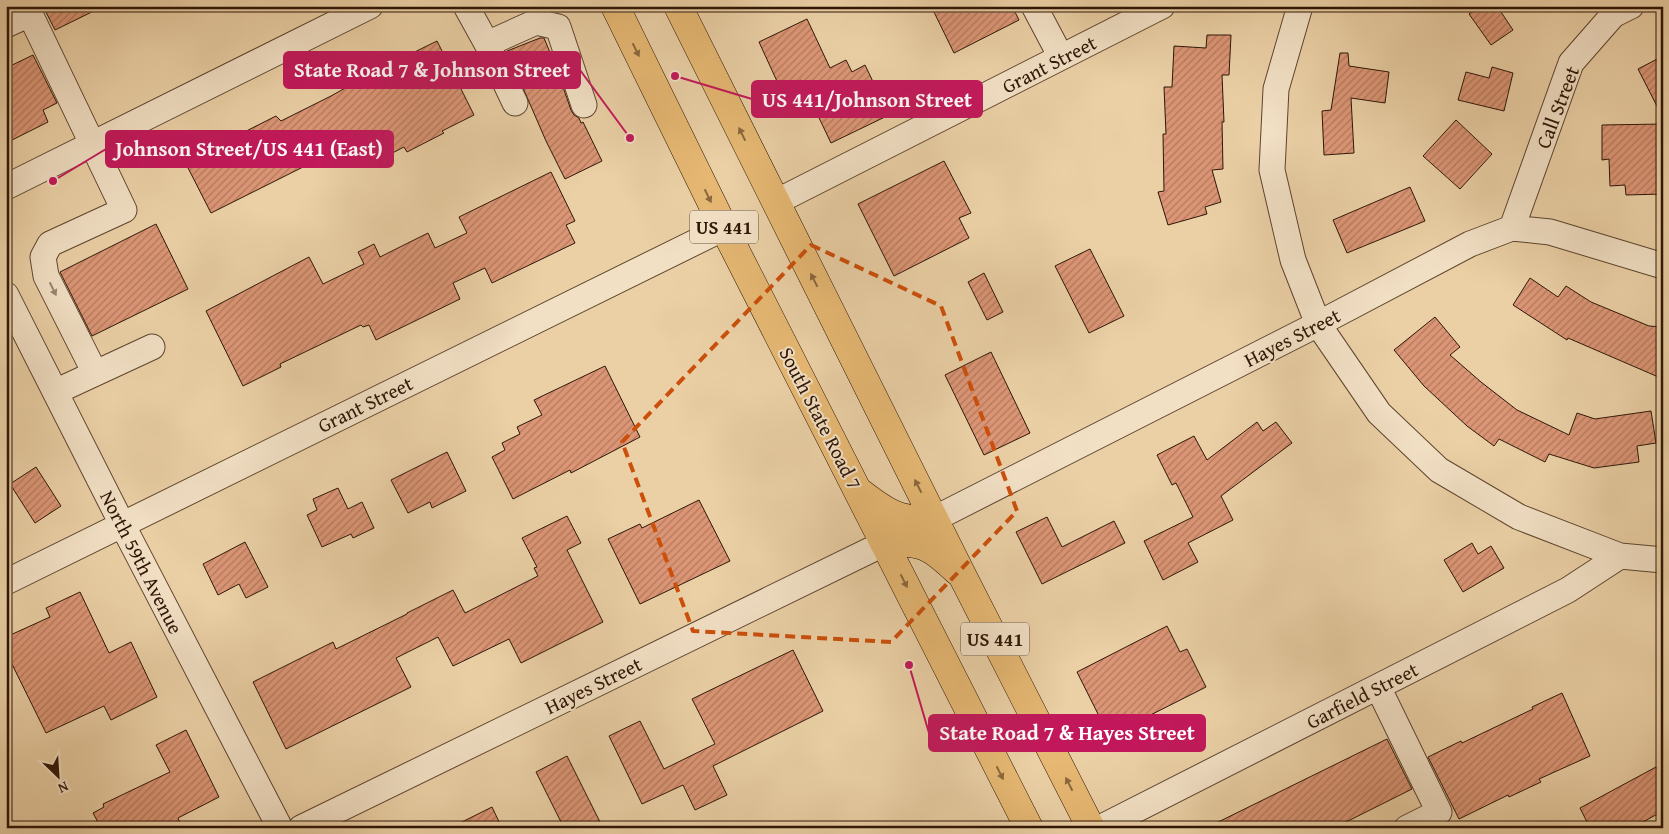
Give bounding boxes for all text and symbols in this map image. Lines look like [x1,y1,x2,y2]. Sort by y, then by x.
street label: Grant Street [997,28,1101,100]
one-way arrow [633,43,641,57]
callout: State Road 7 & Johnson Street [284,52,580,88]
text: State Road 7 & Johnson Street [294,54,570,85]
street label: Call Street [1528,61,1586,153]
callout: US 441/Johnson Street [752,81,982,117]
text: US 441/Johnson Street [762,84,972,115]
one-way arrow [738,127,746,142]
callout: Johnson Street/US 441 (East) [106,131,393,167]
text: Johnson Street/US 441 (East) [112,133,383,164]
one-way arrow [704,188,713,203]
road number: US 441 [690,210,758,243]
one-way arrow [810,273,818,287]
one-way arrow [49,282,57,296]
street label: Hayes Street [1239,300,1345,374]
street label: South State Road 7 [773,342,869,494]
street label: Grant Street [313,368,417,440]
one-way arrow [914,479,922,493]
street label: North 59th Avenue [93,485,191,639]
one-way arrow [900,574,908,588]
road number: US 441 [961,622,1029,656]
street label: Hayes Street [540,649,646,721]
street label: Garfield Street [1301,654,1423,736]
callout: State Road 7 & Hayes Street [929,715,1205,751]
text: State Road 7 & Hayes Street [939,717,1195,748]
north arrow [32,752,82,802]
one-way arrow [996,766,1004,780]
text: N [54,777,72,799]
one-way arrow [1065,777,1073,792]

